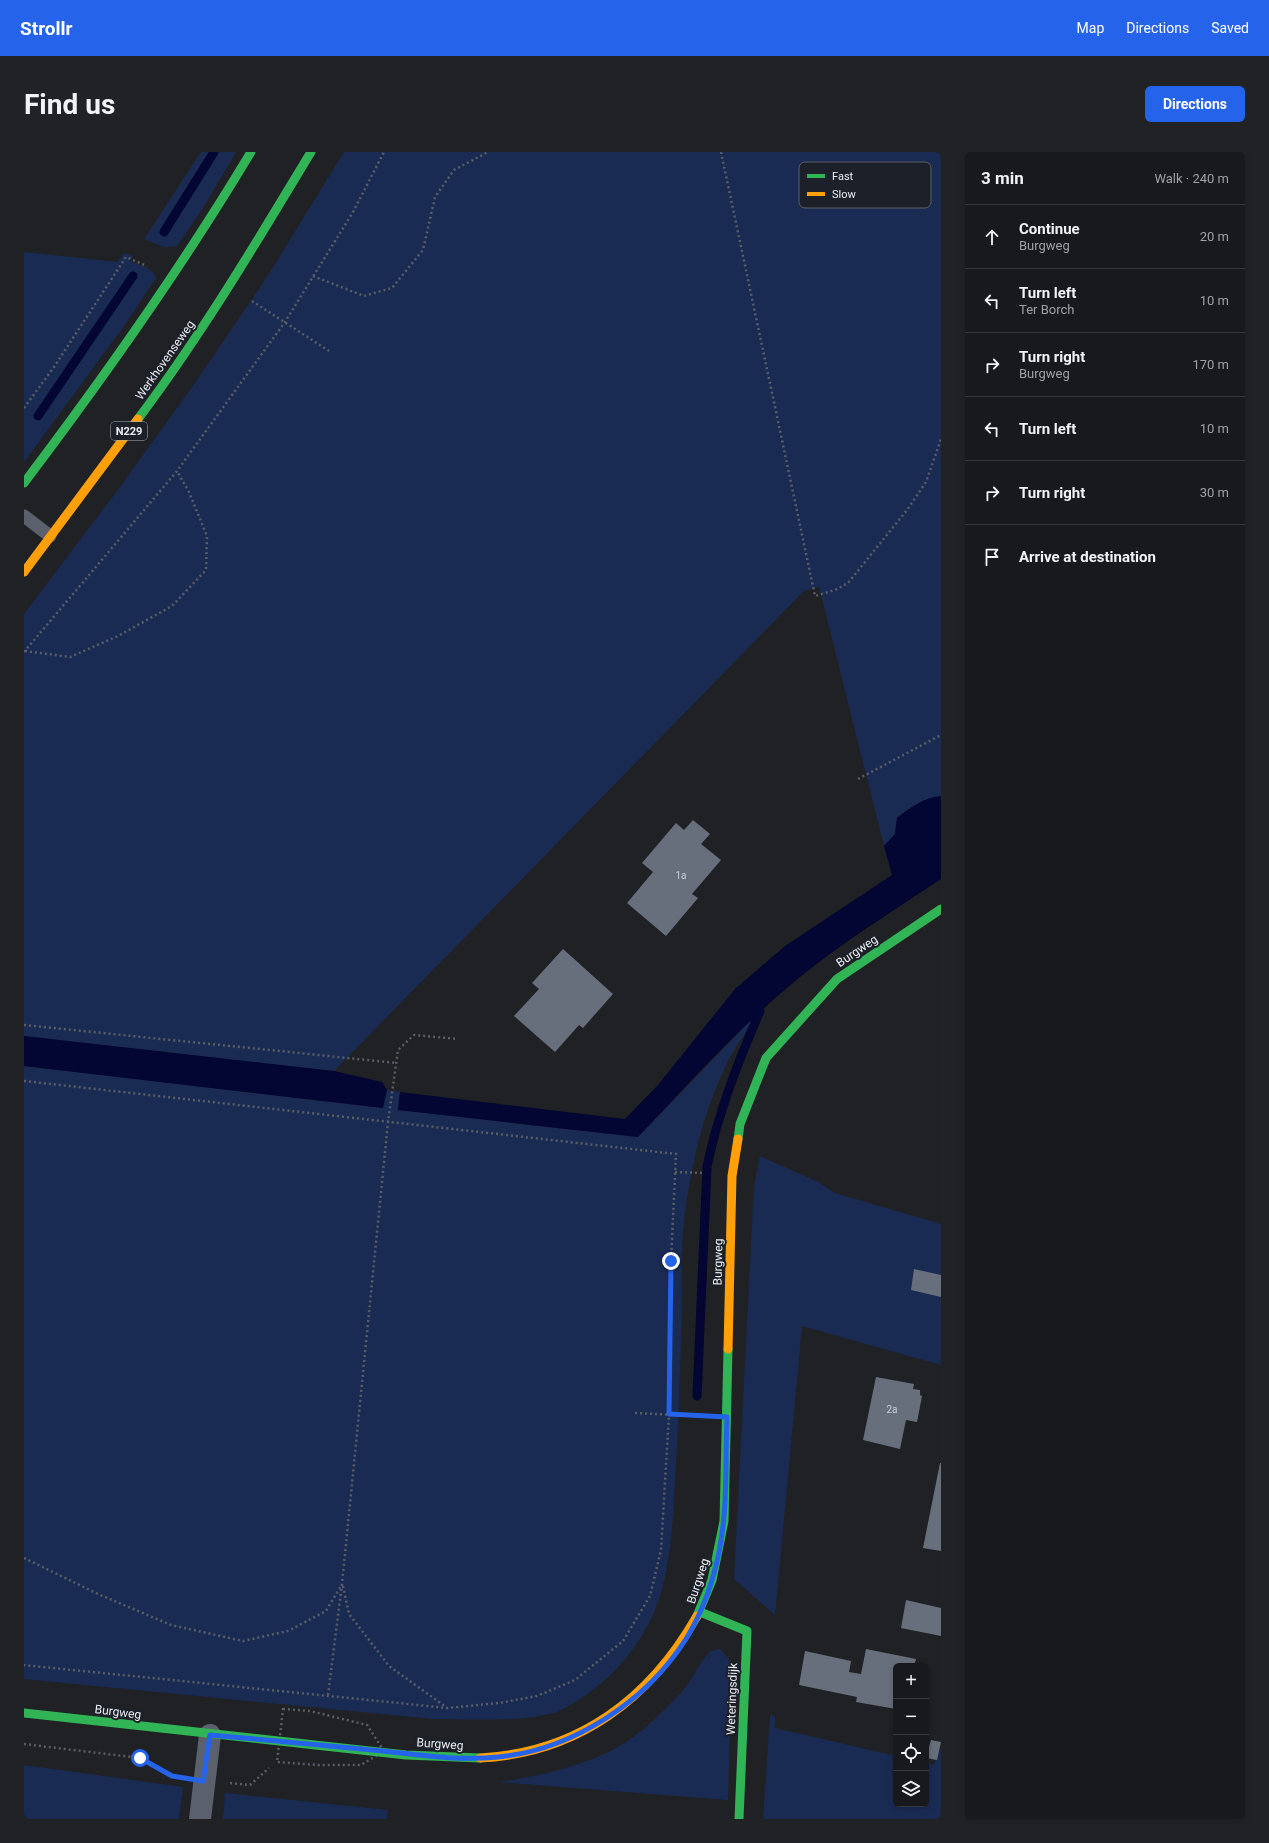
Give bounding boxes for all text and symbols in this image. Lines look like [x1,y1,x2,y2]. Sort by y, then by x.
text: Strollr [20,17,73,40]
text: Map [1077,20,1104,36]
text: Directions [1126,20,1189,36]
text: Saved [1211,20,1249,36]
button: Directions [1145,86,1245,122]
text: Find us [24,88,115,121]
legend [799,162,931,208]
text: 3 min [981,168,1024,188]
text: Fast [832,170,854,183]
text: Walk · 240 m [1154,171,1229,186]
text: Slow [832,188,856,201]
text: Continue [1019,220,1080,238]
icon: ahead [981,226,1003,248]
text: 20 m [1200,229,1229,244]
text: Burgweg [1019,238,1070,253]
text: Turn left [1019,284,1076,302]
icon: left [981,290,1003,312]
text: 10 m [1200,293,1229,308]
text: Ter Borch [1019,302,1074,317]
street label: Werkhovenseweg [132,318,198,402]
text: Turn right [1019,348,1085,366]
icon: right [981,354,1003,376]
text: 170 m [1192,357,1229,372]
text: Burgweg [1019,366,1070,381]
icon: left [981,418,1003,440]
text: Turn left [1019,420,1076,438]
text: 10 m [1200,421,1229,436]
road number: N229 [111,422,147,440]
icon: right [981,482,1003,504]
text: Turn right [1019,484,1085,502]
text: 30 m [1200,485,1229,500]
icon: arrive [981,546,1003,568]
text: Arrive at destination [1019,548,1156,566]
house number: 1a [675,870,687,881]
street label: Burgweg [834,932,880,970]
street label: Burgweg [711,1238,725,1286]
route end [662,1252,680,1270]
house number: 2a [886,1404,898,1415]
street label: Burgweg [684,1557,712,1605]
street label: Weteringsdijk [724,1662,740,1735]
map controls [893,1663,929,1807]
button: + [893,1663,929,1699]
button: − [893,1699,929,1735]
street label: Burgweg [94,1702,142,1722]
street label: Burgweg [416,1735,464,1753]
button: locate [893,1735,929,1771]
route start [131,1749,149,1767]
button: layers [893,1771,929,1807]

